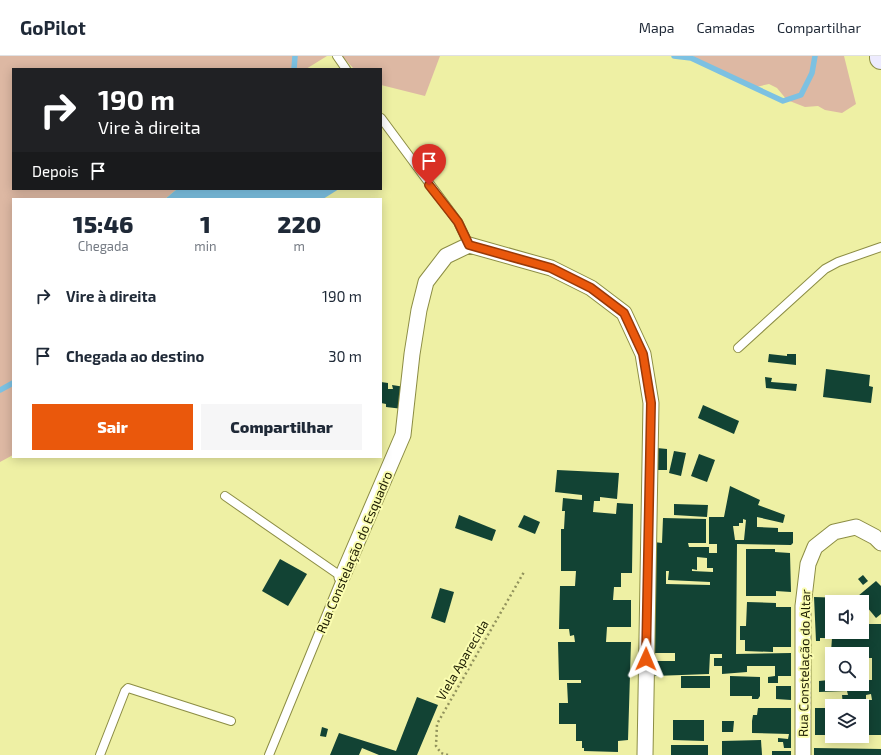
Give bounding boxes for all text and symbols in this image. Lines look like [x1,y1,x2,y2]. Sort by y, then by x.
text: GoPilot [20,16,86,39]
text: Mapa [639,19,675,36]
text: Camadas [697,19,755,36]
text: Compartilhar [777,19,861,36]
text: 190 m [98,82,175,116]
icon: right [32,84,84,136]
text: Vire à direita [98,116,201,138]
pin [412,144,446,185]
icon: arrive [418,150,440,172]
icon: arrive [87,160,109,182]
text: Depois [32,162,79,180]
text: 15:46 [73,209,134,238]
text: 1 [200,209,211,238]
text: 220 [277,209,321,238]
text: Chegada [78,238,129,254]
text: min [194,238,217,254]
text: m [294,238,305,254]
icon: right [32,285,54,307]
text: Vire à direita [66,287,156,305]
text: 190 m [322,287,362,305]
icon: arrive [32,345,54,367]
text: Chegada ao destino [66,347,204,365]
text: 30 m [328,347,362,365]
button: Sair [32,404,193,450]
button: Compartilhar [201,404,362,450]
street label: Rua Constelação do Esquadro [313,469,396,636]
street label: Rua Constelação do Altar [795,589,814,737]
map controls [825,595,869,743]
button: sound [825,595,869,639]
street label: Viela Aparecida [432,617,492,703]
position arrow [625,638,667,680]
button: search [825,647,869,691]
button: layers [825,699,869,743]

